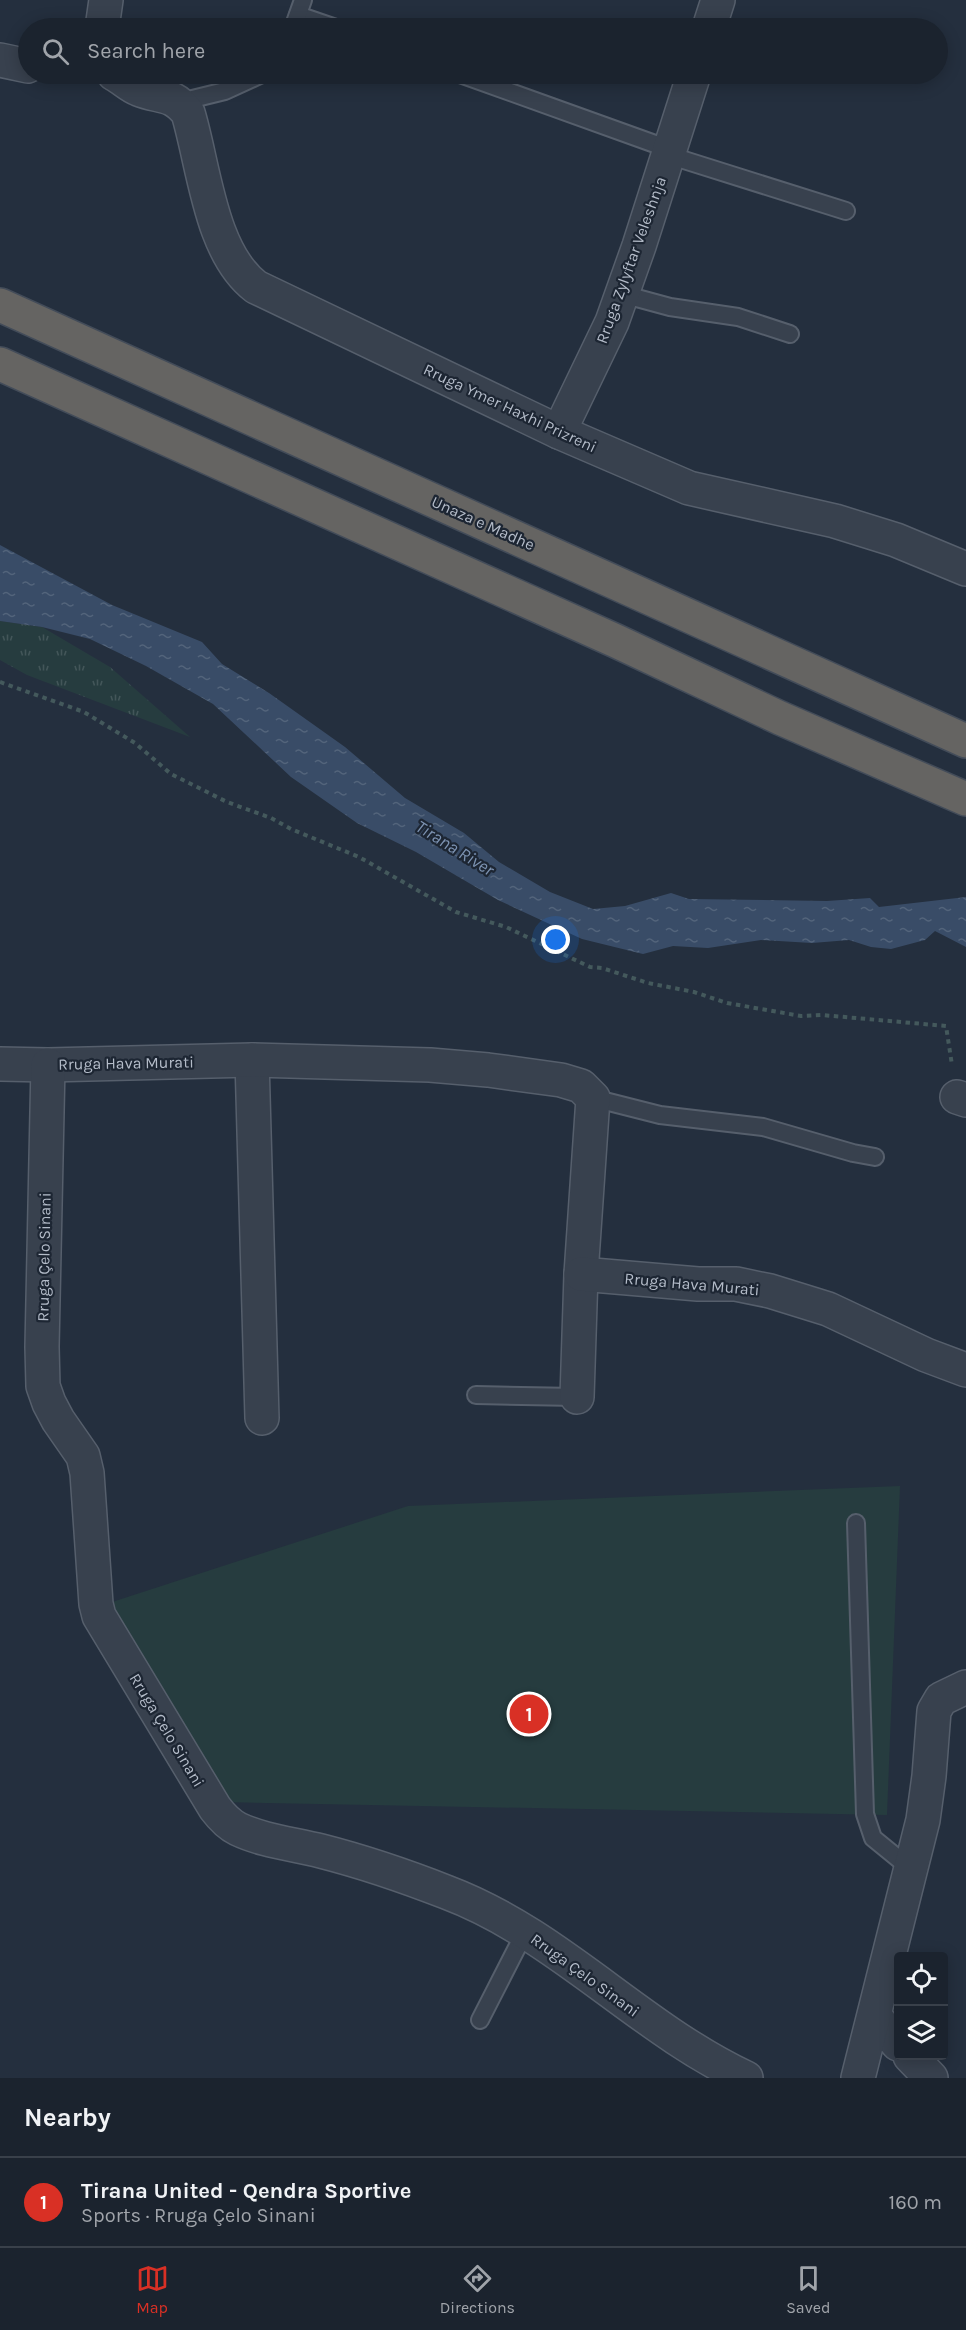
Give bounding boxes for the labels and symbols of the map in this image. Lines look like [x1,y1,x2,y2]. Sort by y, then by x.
street label: Rruga Zylyftar Veleshnja [592,174,670,346]
street label: Rruga Ymer Haxhi Prizreni [420,360,600,456]
street label: Unaza e Madhe [429,492,537,554]
water label: Tirana River [412,815,499,881]
your location [541,925,570,954]
street label: Rruga Hava Murati [58,1052,194,1074]
street label: Rruga Çelo Sinani [33,1192,55,1322]
street label: Rruga Hava Murati [624,1269,760,1299]
street label: Rruga Çelo Sinani [126,1670,208,1790]
pin: 1 [510,1692,548,1736]
street label: Rruga Çelo Sinani [527,1929,643,2021]

